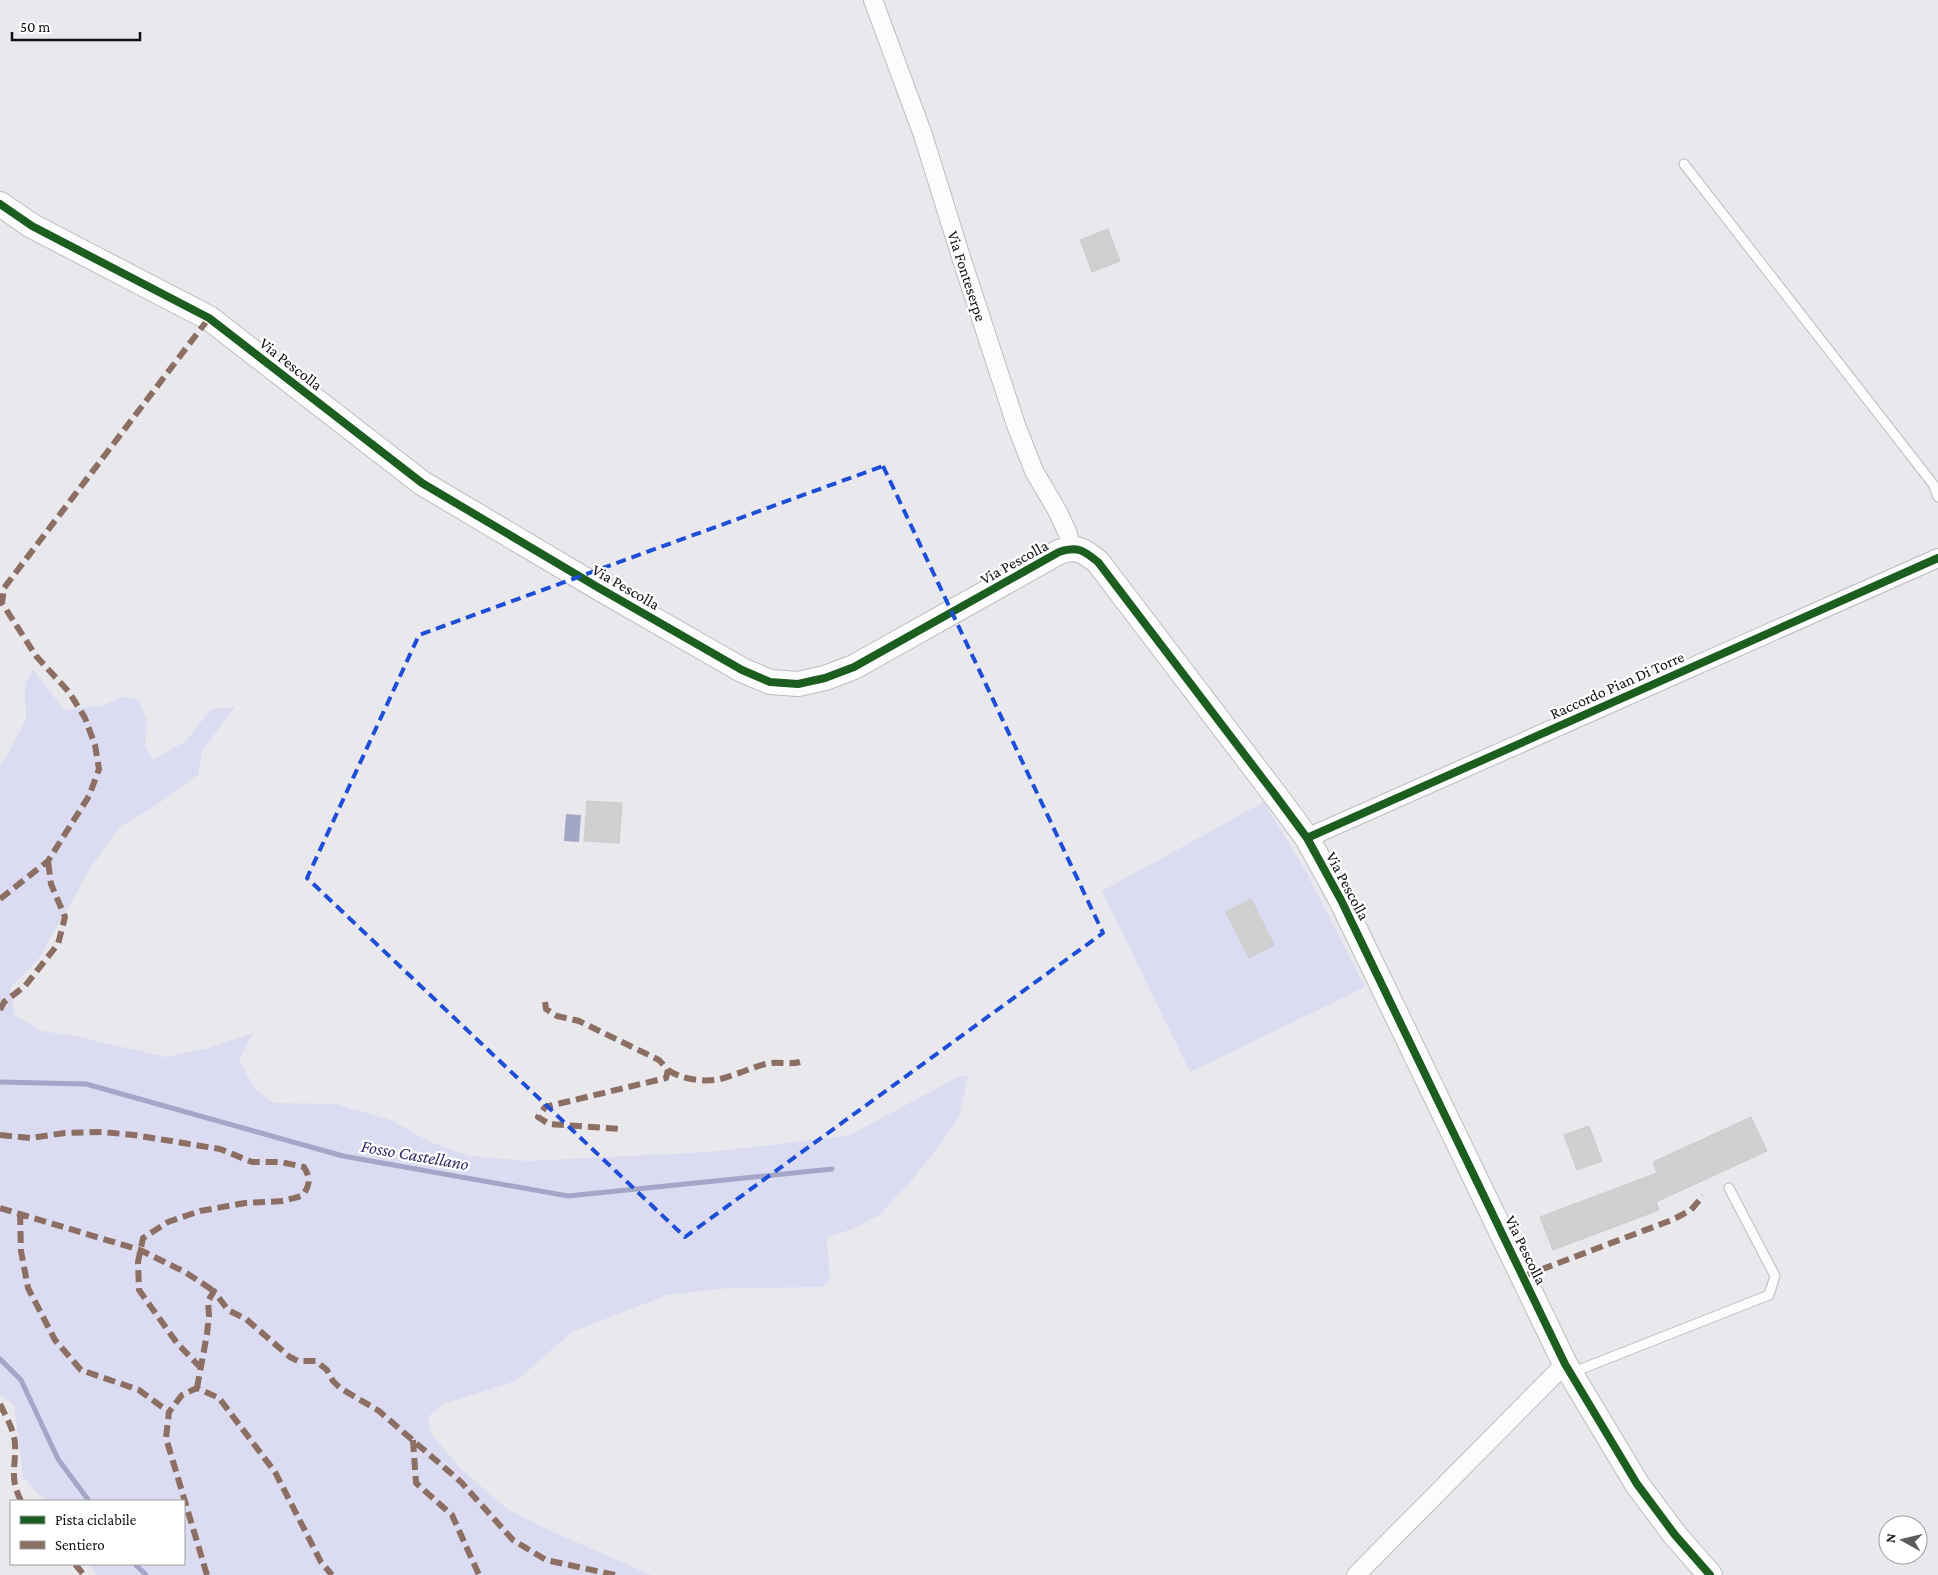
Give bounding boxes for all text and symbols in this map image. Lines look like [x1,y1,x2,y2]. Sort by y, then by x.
scale bar [12,10,140,42]
text: 50 m [20,19,50,35]
street label: Via Fonteserpe [943,229,990,324]
street label: Via Pescolla [256,334,326,394]
street label: Via Pescolla [977,536,1051,588]
street label: Via Pescolla [589,561,663,613]
street label: Raccordo Pian Di Torre [1547,648,1687,722]
street label: Via Pescolla [1323,849,1373,924]
water label: Fosso Castellano [360,1136,471,1174]
street label: Via Pescolla [1502,1213,1550,1288]
legend [10,1500,185,1565]
text: Pista ciclabile [55,1512,137,1528]
north arrow [1878,1515,1928,1565]
text: N [1882,1532,1899,1544]
text: Sentiero [55,1537,105,1553]

